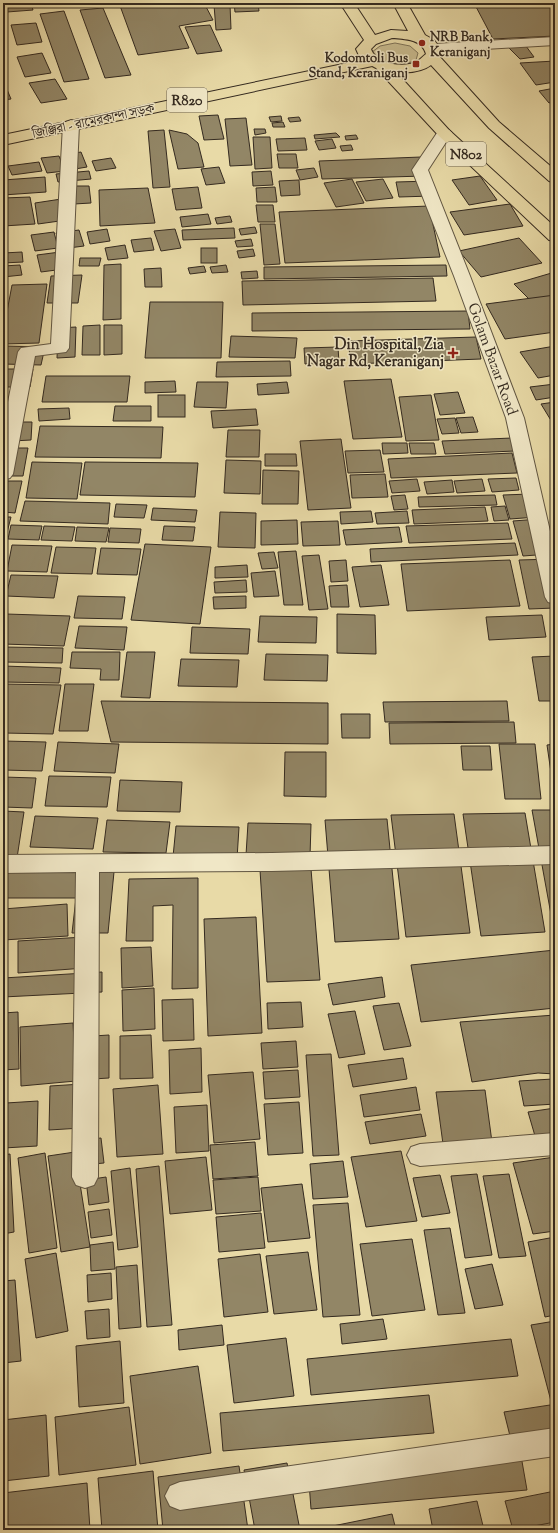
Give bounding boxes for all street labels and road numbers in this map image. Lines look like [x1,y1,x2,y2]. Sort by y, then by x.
road number: R820 [167,88,207,112]
street label: জিঞ্জিরা - রামেরকান্দা সড়ক [30,100,157,144]
road number: N802 [446,142,486,166]
street label: Golam Bazar Road [461,300,522,419]

